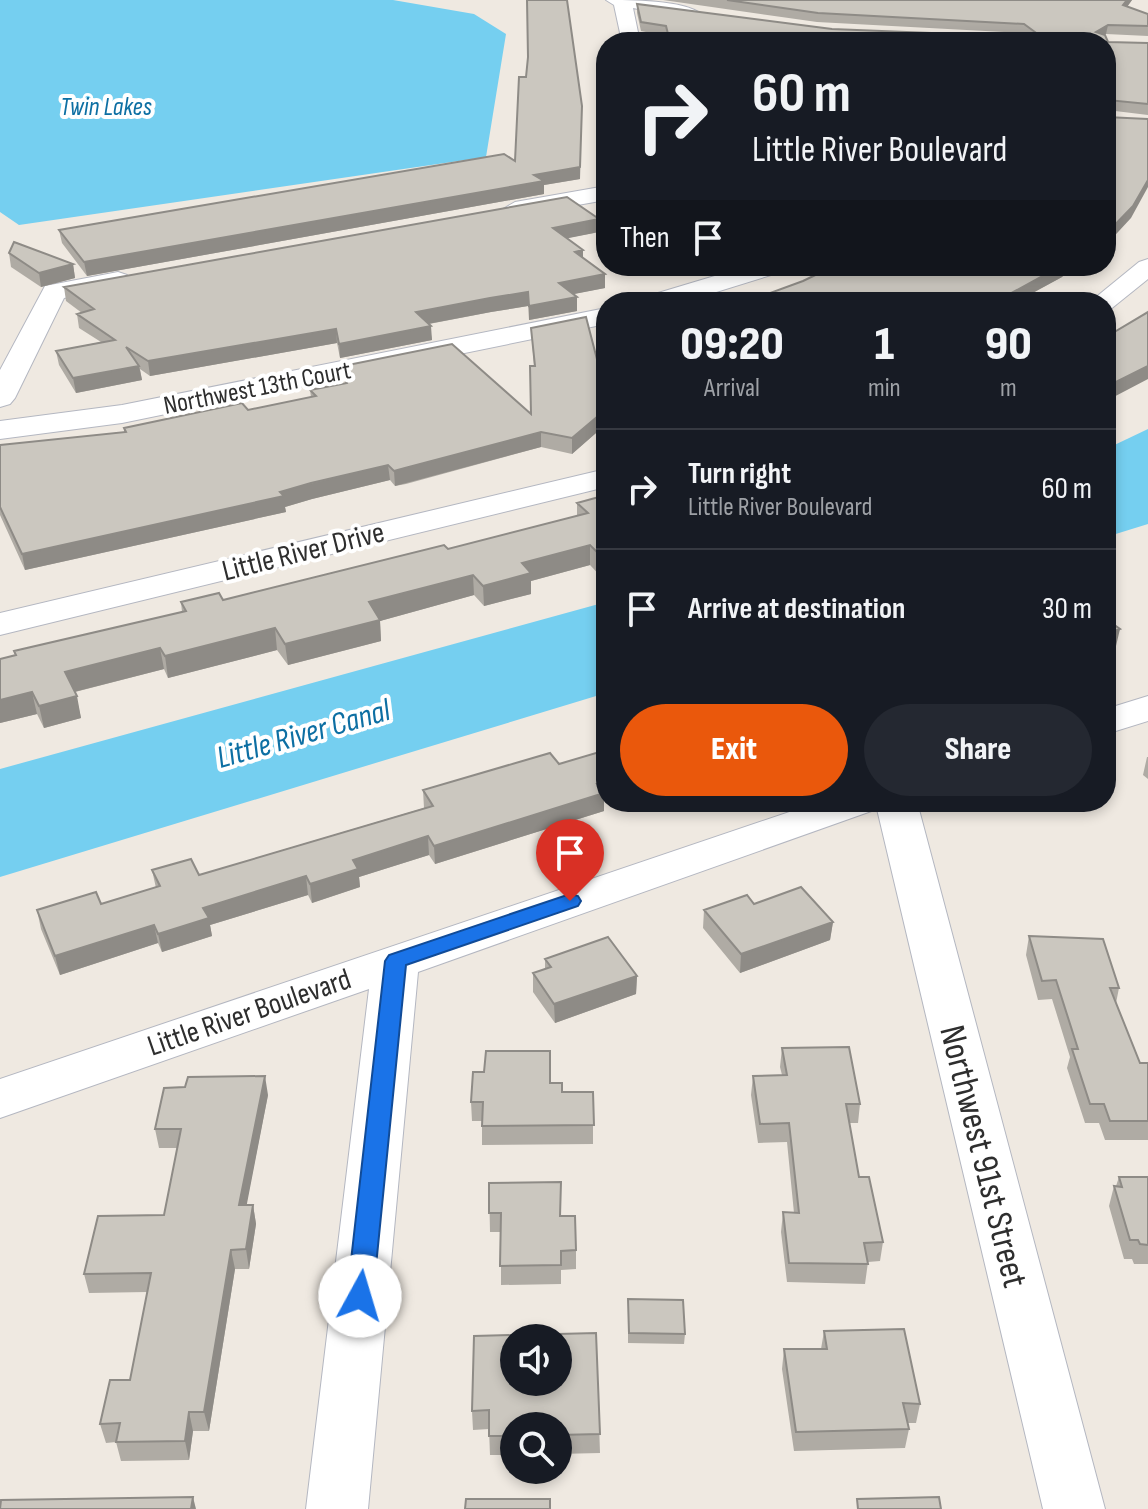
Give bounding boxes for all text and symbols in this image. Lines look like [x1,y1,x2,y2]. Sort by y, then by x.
text: 60 m [752,61,851,128]
icon: right [620,64,724,168]
water label: Twin Lakes [60,92,152,123]
text: Little River Boulevard [752,129,1007,172]
icon: arrive [686,216,730,260]
text: Then [620,220,670,256]
text: 09:20 [680,316,784,373]
text: 1 [874,316,894,373]
text: 90 [985,316,1032,373]
street label: Northwest 13th Court [161,355,354,422]
text: Arrival [704,373,760,404]
text: min [868,373,901,404]
text: m [1000,373,1017,404]
text: Turn right [688,456,791,492]
icon: right [620,467,664,511]
text: 60 m [1041,471,1092,507]
text: Little River Boulevard [688,492,872,523]
street label: Little River Drive [218,514,388,590]
icon: arrive [620,587,664,631]
text: Arrive at destination [688,591,905,627]
text: 30 m [1042,591,1092,627]
water label: Little River Canal [212,691,396,778]
button: Exit [620,704,848,796]
button: Share [864,704,1092,796]
pin [536,819,604,901]
icon: arrive [548,831,592,875]
street label: Little River Boulevard [143,961,356,1065]
street label: Northwest 91st Street [929,1021,1036,1292]
position arrow [318,1254,402,1338]
map controls [500,1324,572,1484]
button: sound [500,1324,572,1396]
button: search [500,1412,572,1484]

